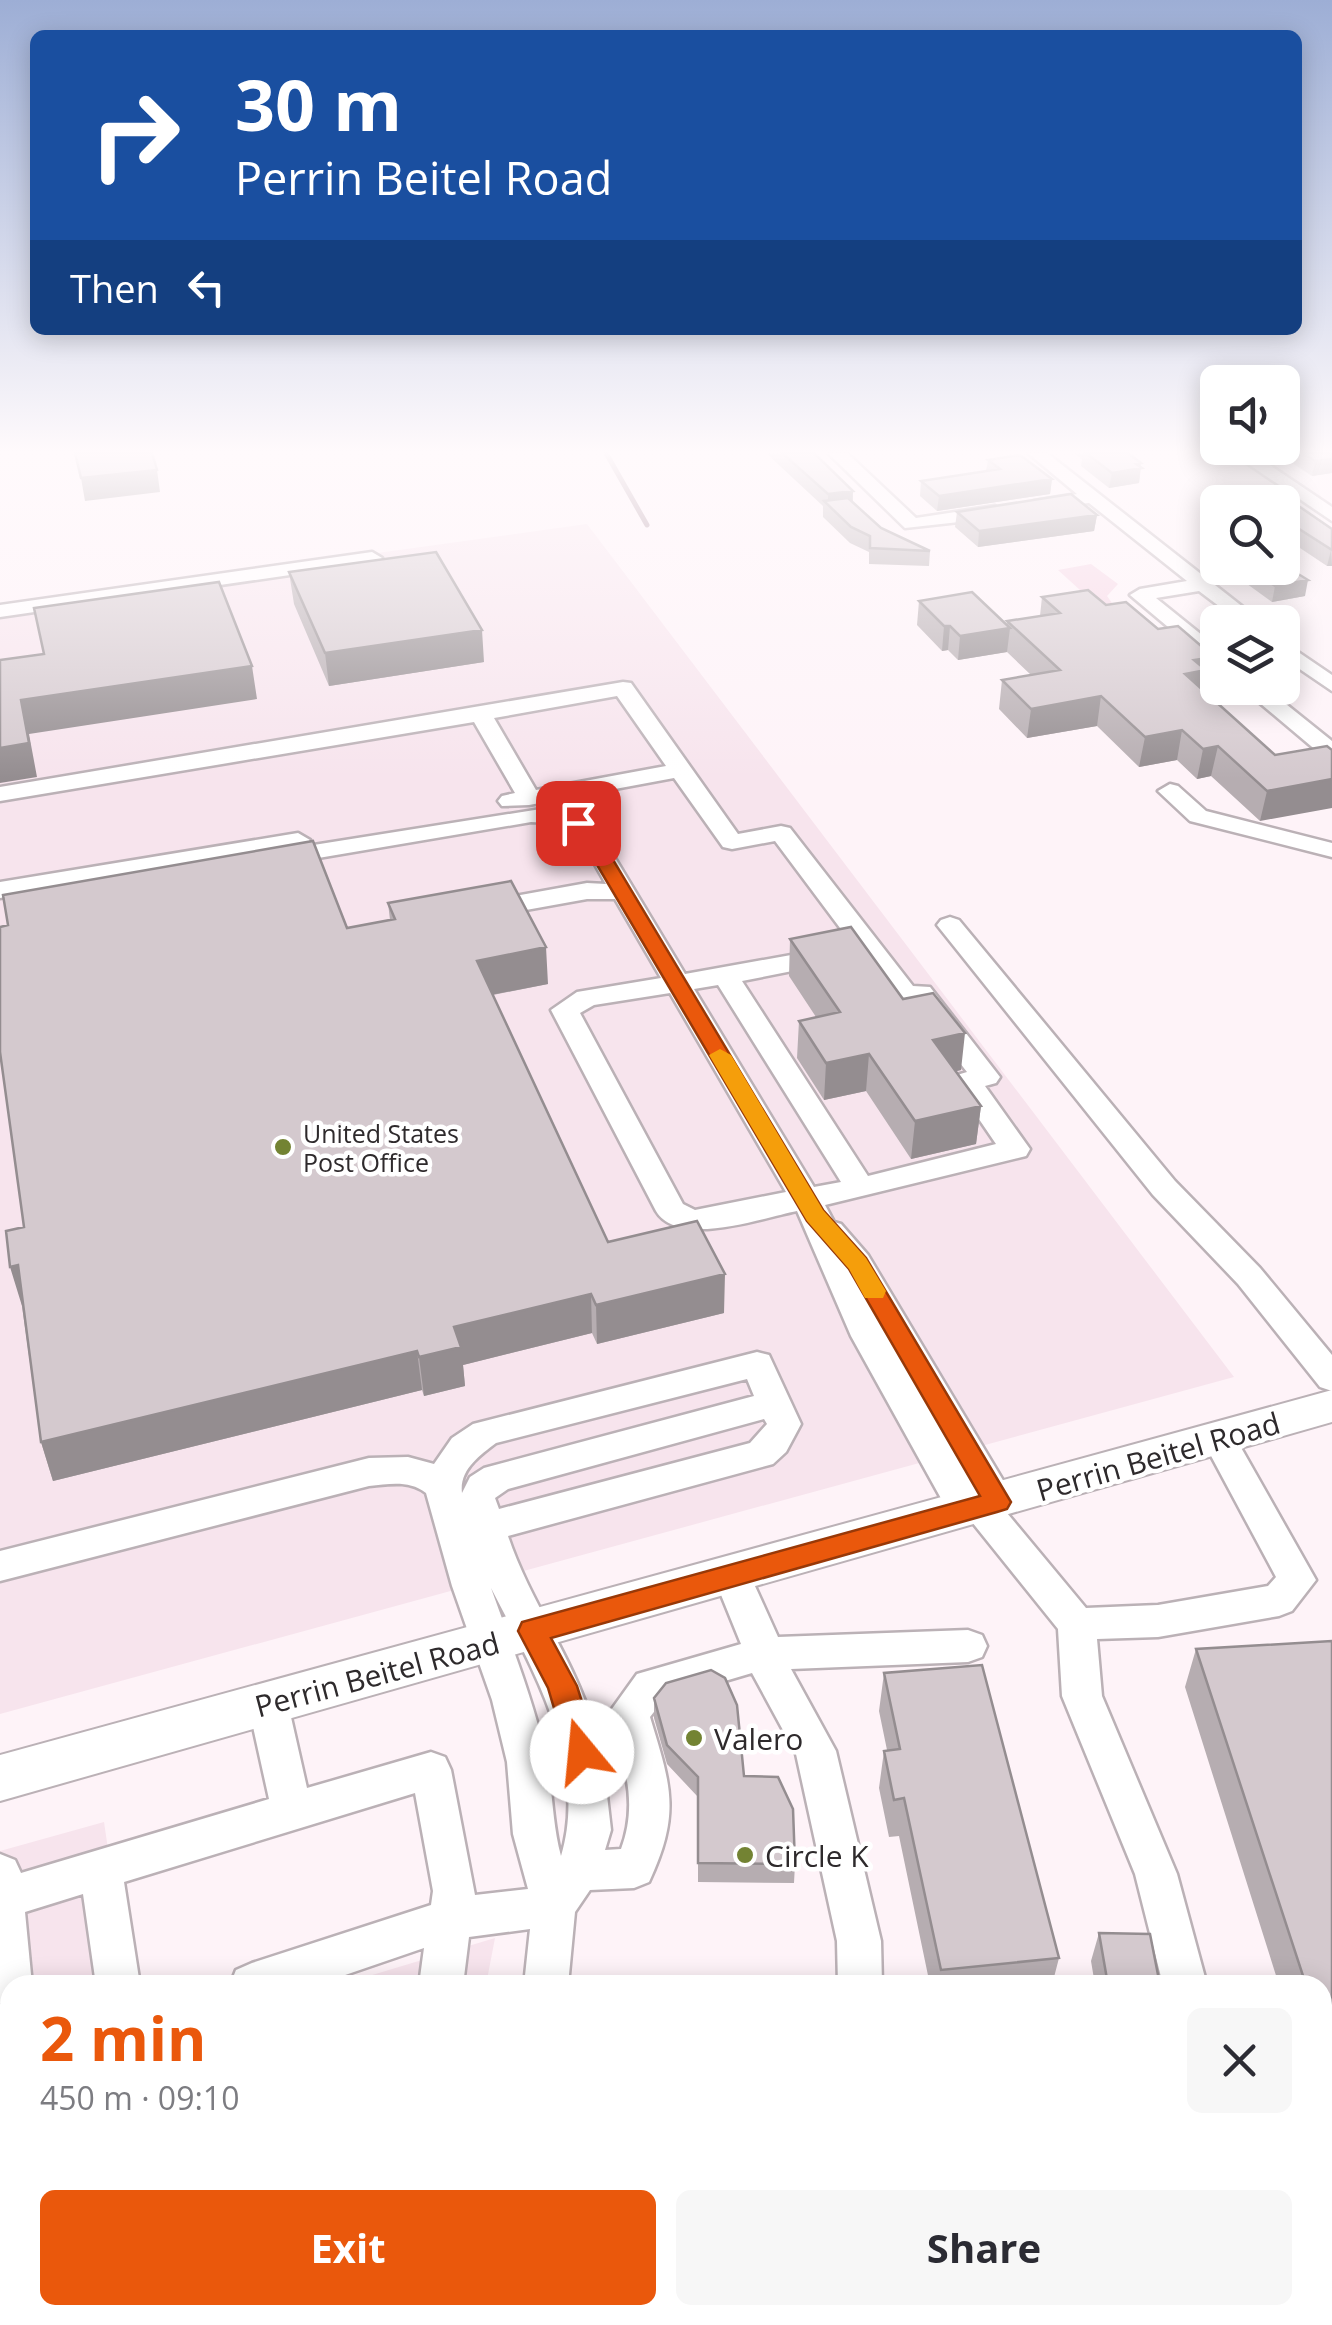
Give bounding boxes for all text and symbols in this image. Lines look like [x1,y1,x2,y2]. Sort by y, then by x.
text: 30 m [235,56,402,152]
icon: right [70,70,200,200]
text: Perrin Beitel Road [235,147,612,208]
icon: left [179,260,234,315]
text: Then [70,262,159,314]
map controls [1200,365,1300,705]
button: sound [1200,365,1300,465]
button: search [1200,485,1300,585]
button: layers [1200,605,1300,705]
pin [536,781,621,866]
icon: arrive [551,796,606,851]
place label: United States Post Office [303,1116,459,1179]
marker: United States Post Office [272,1136,294,1158]
street label: Perrin Beitel Road [1031,1402,1285,1510]
street label: Perrin Beitel Road [250,1622,504,1726]
position arrow [530,1700,634,1804]
place label: Valero [714,1718,803,1759]
marker: Valero [683,1727,705,1749]
place label: Circle K [765,1835,869,1876]
marker: Circle K [734,1844,756,1866]
text: 2 min [40,1997,207,2079]
button: close [1187,2008,1292,2113]
text: 450 m · 09:10 [40,2076,239,2119]
button: Exit [40,2190,656,2305]
button: Share [676,2190,1292,2305]

